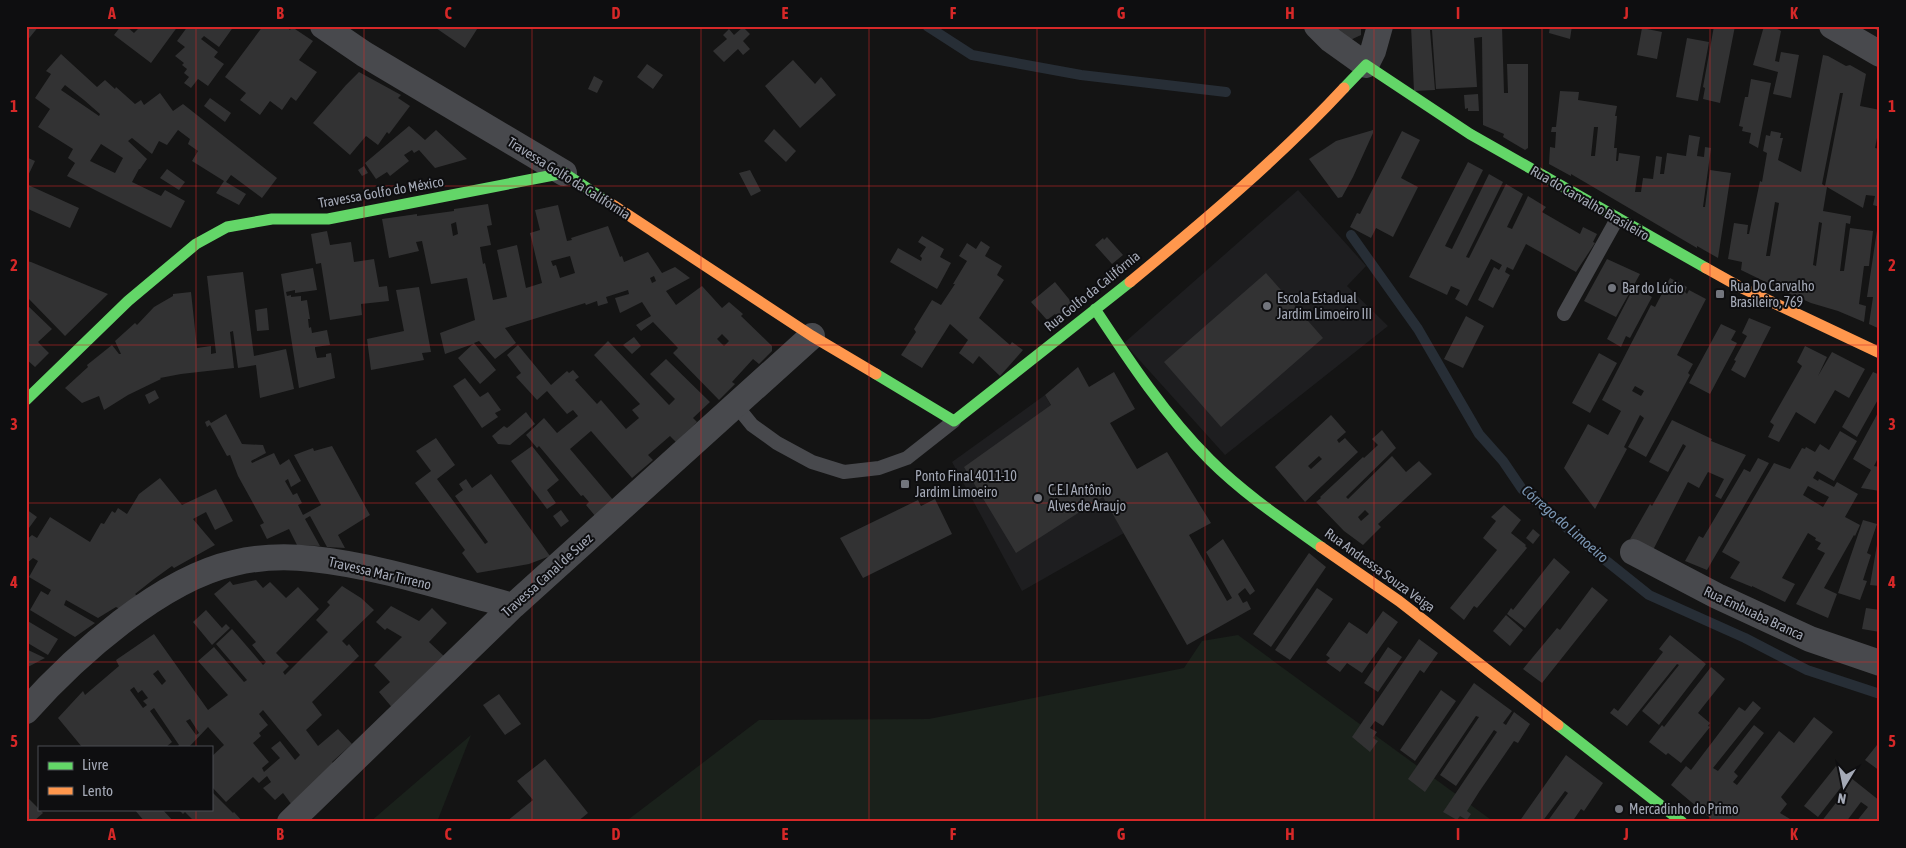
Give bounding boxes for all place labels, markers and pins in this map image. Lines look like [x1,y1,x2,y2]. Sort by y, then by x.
place label: Rua Do Carvalho Brasileiro, 769 [1730,278,1815,310]
place label: Bar do Lúcio [1622,280,1684,296]
marker: Bar do Lúcio [1606,282,1618,294]
marker: Rua Do Carvalho Brasileiro, 769 [1714,288,1726,300]
place label: Escola Estadual Jardim Limoeiro III [1277,290,1372,322]
marker: Escola Estadual Jardim Limoeiro III [1261,300,1273,312]
place label: Ponto Final 4011-10 Jardim Limoeiro [915,468,1017,500]
marker: Ponto Final 4011-10 Jardim Limoeiro [899,478,911,490]
place label: C.E.I Antônio Alves de Araujo [1048,482,1126,514]
marker: C.E.I Antônio Alves de Araujo [1032,492,1044,504]
place label: Mercadinho do Primo [1629,801,1739,817]
marker: Mercadinho do Primo [1613,803,1625,815]

